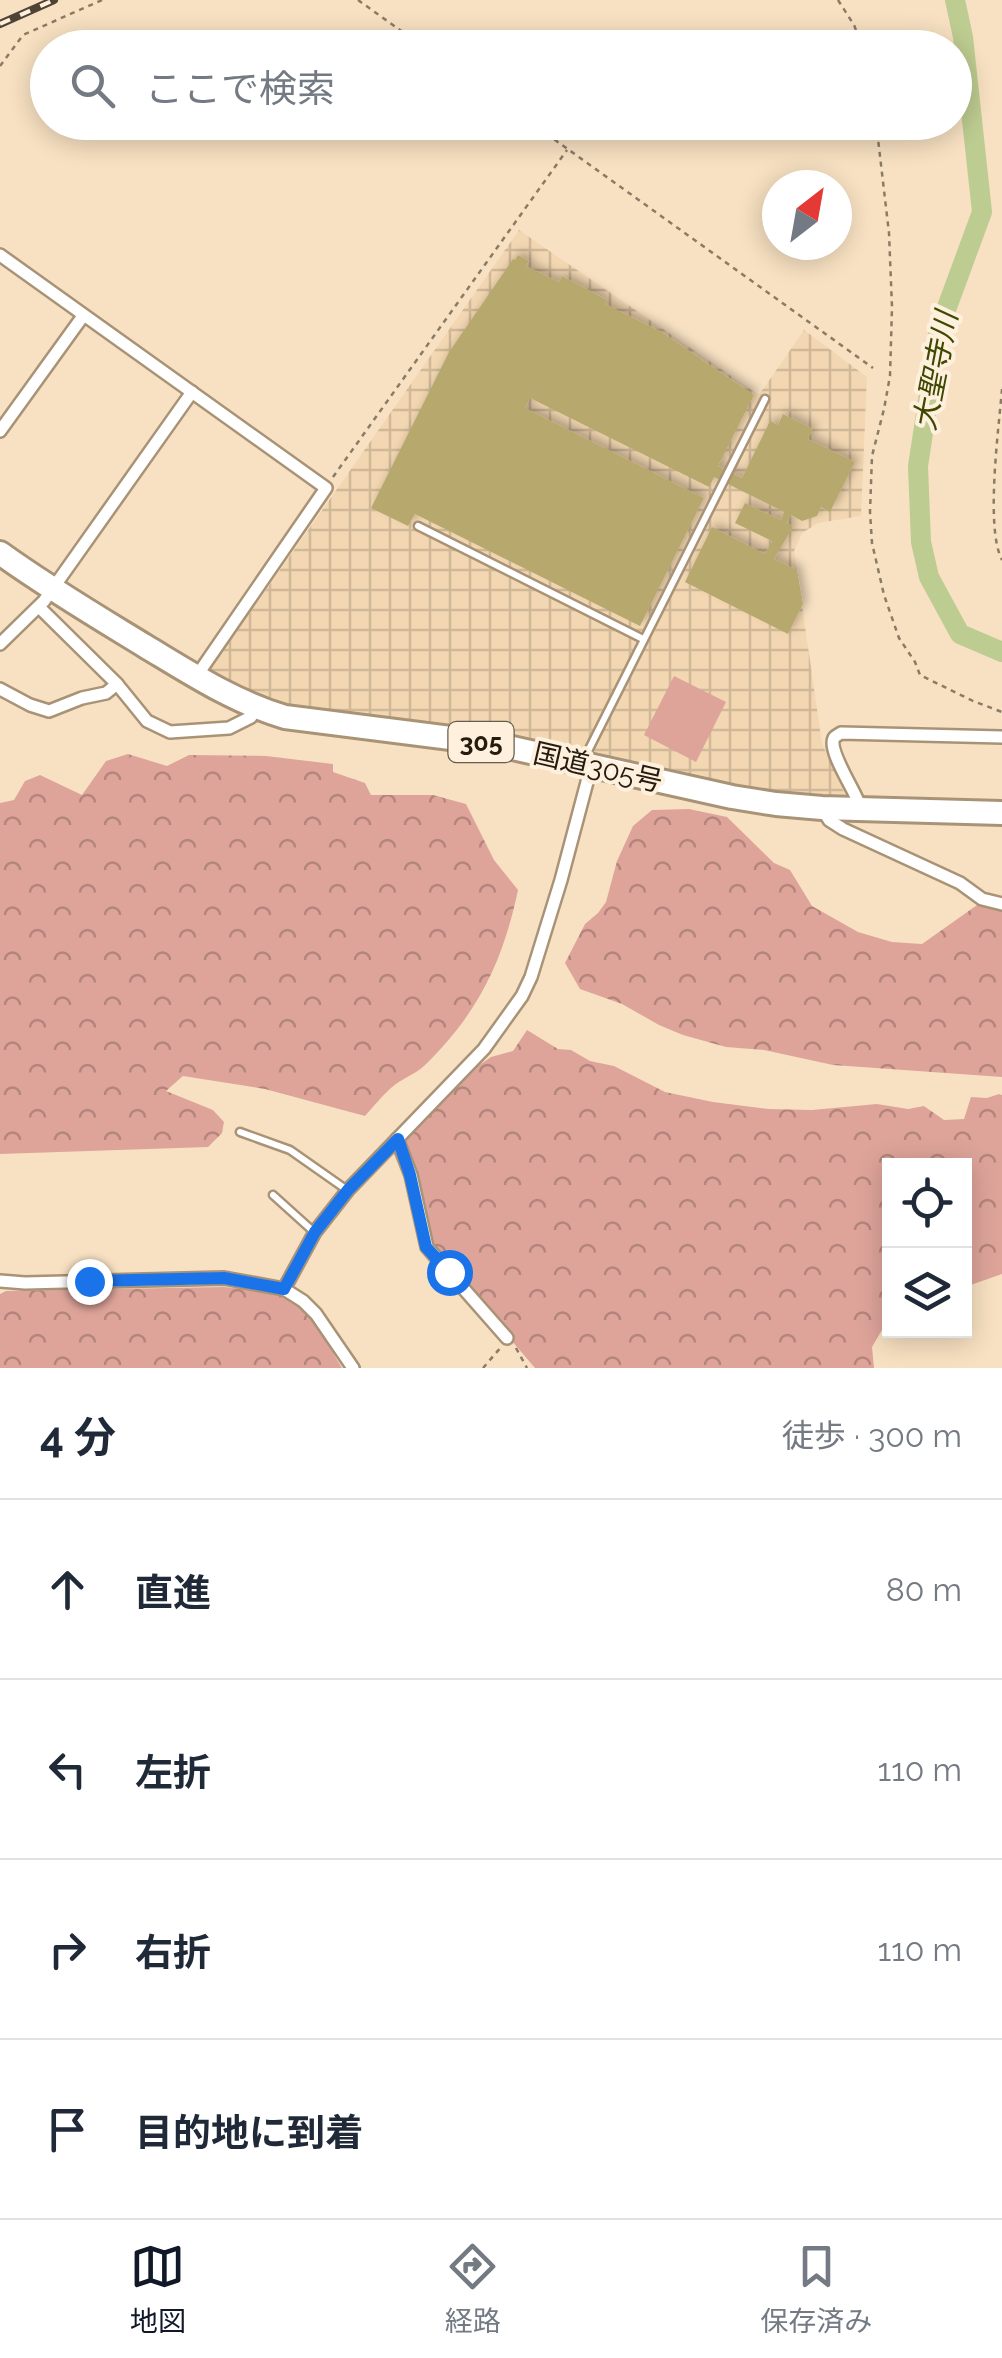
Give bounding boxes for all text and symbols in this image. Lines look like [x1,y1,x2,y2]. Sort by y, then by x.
search box [30,30,972,140]
icon: search [65,58,120,113]
text: ここで検索 [145,66,335,111]
north arrow [762,170,852,260]
water label: 大聖寺川 [907,306,965,433]
road number: 305 [448,722,514,762]
street label: 国道305号 [530,737,666,798]
map controls [882,1158,972,1338]
button: locate [882,1158,972,1248]
button: layers [882,1248,972,1338]
route start [427,1250,473,1296]
route end [67,1259,113,1305]
text: 4 分 [40,1413,116,1462]
text: 徒歩 · 300 m [782,1417,962,1454]
icon: ahead [40,1562,95,1617]
text: 直進 [135,1570,211,1615]
text: 80 m [886,1571,962,1608]
icon: left [40,1742,95,1797]
text: 左折 [135,1750,211,1795]
text: 110 m [877,1751,962,1788]
icon: right [40,1922,95,1977]
text: 右折 [135,1930,211,1975]
text: 110 m [877,1931,962,1968]
icon: arrive [40,2102,95,2157]
text: 目的地に到着 [135,2110,363,2155]
tab: 地図 [130,2239,186,2339]
tab: 経路 [445,2239,501,2339]
tab: 保存済み [760,2239,872,2339]

